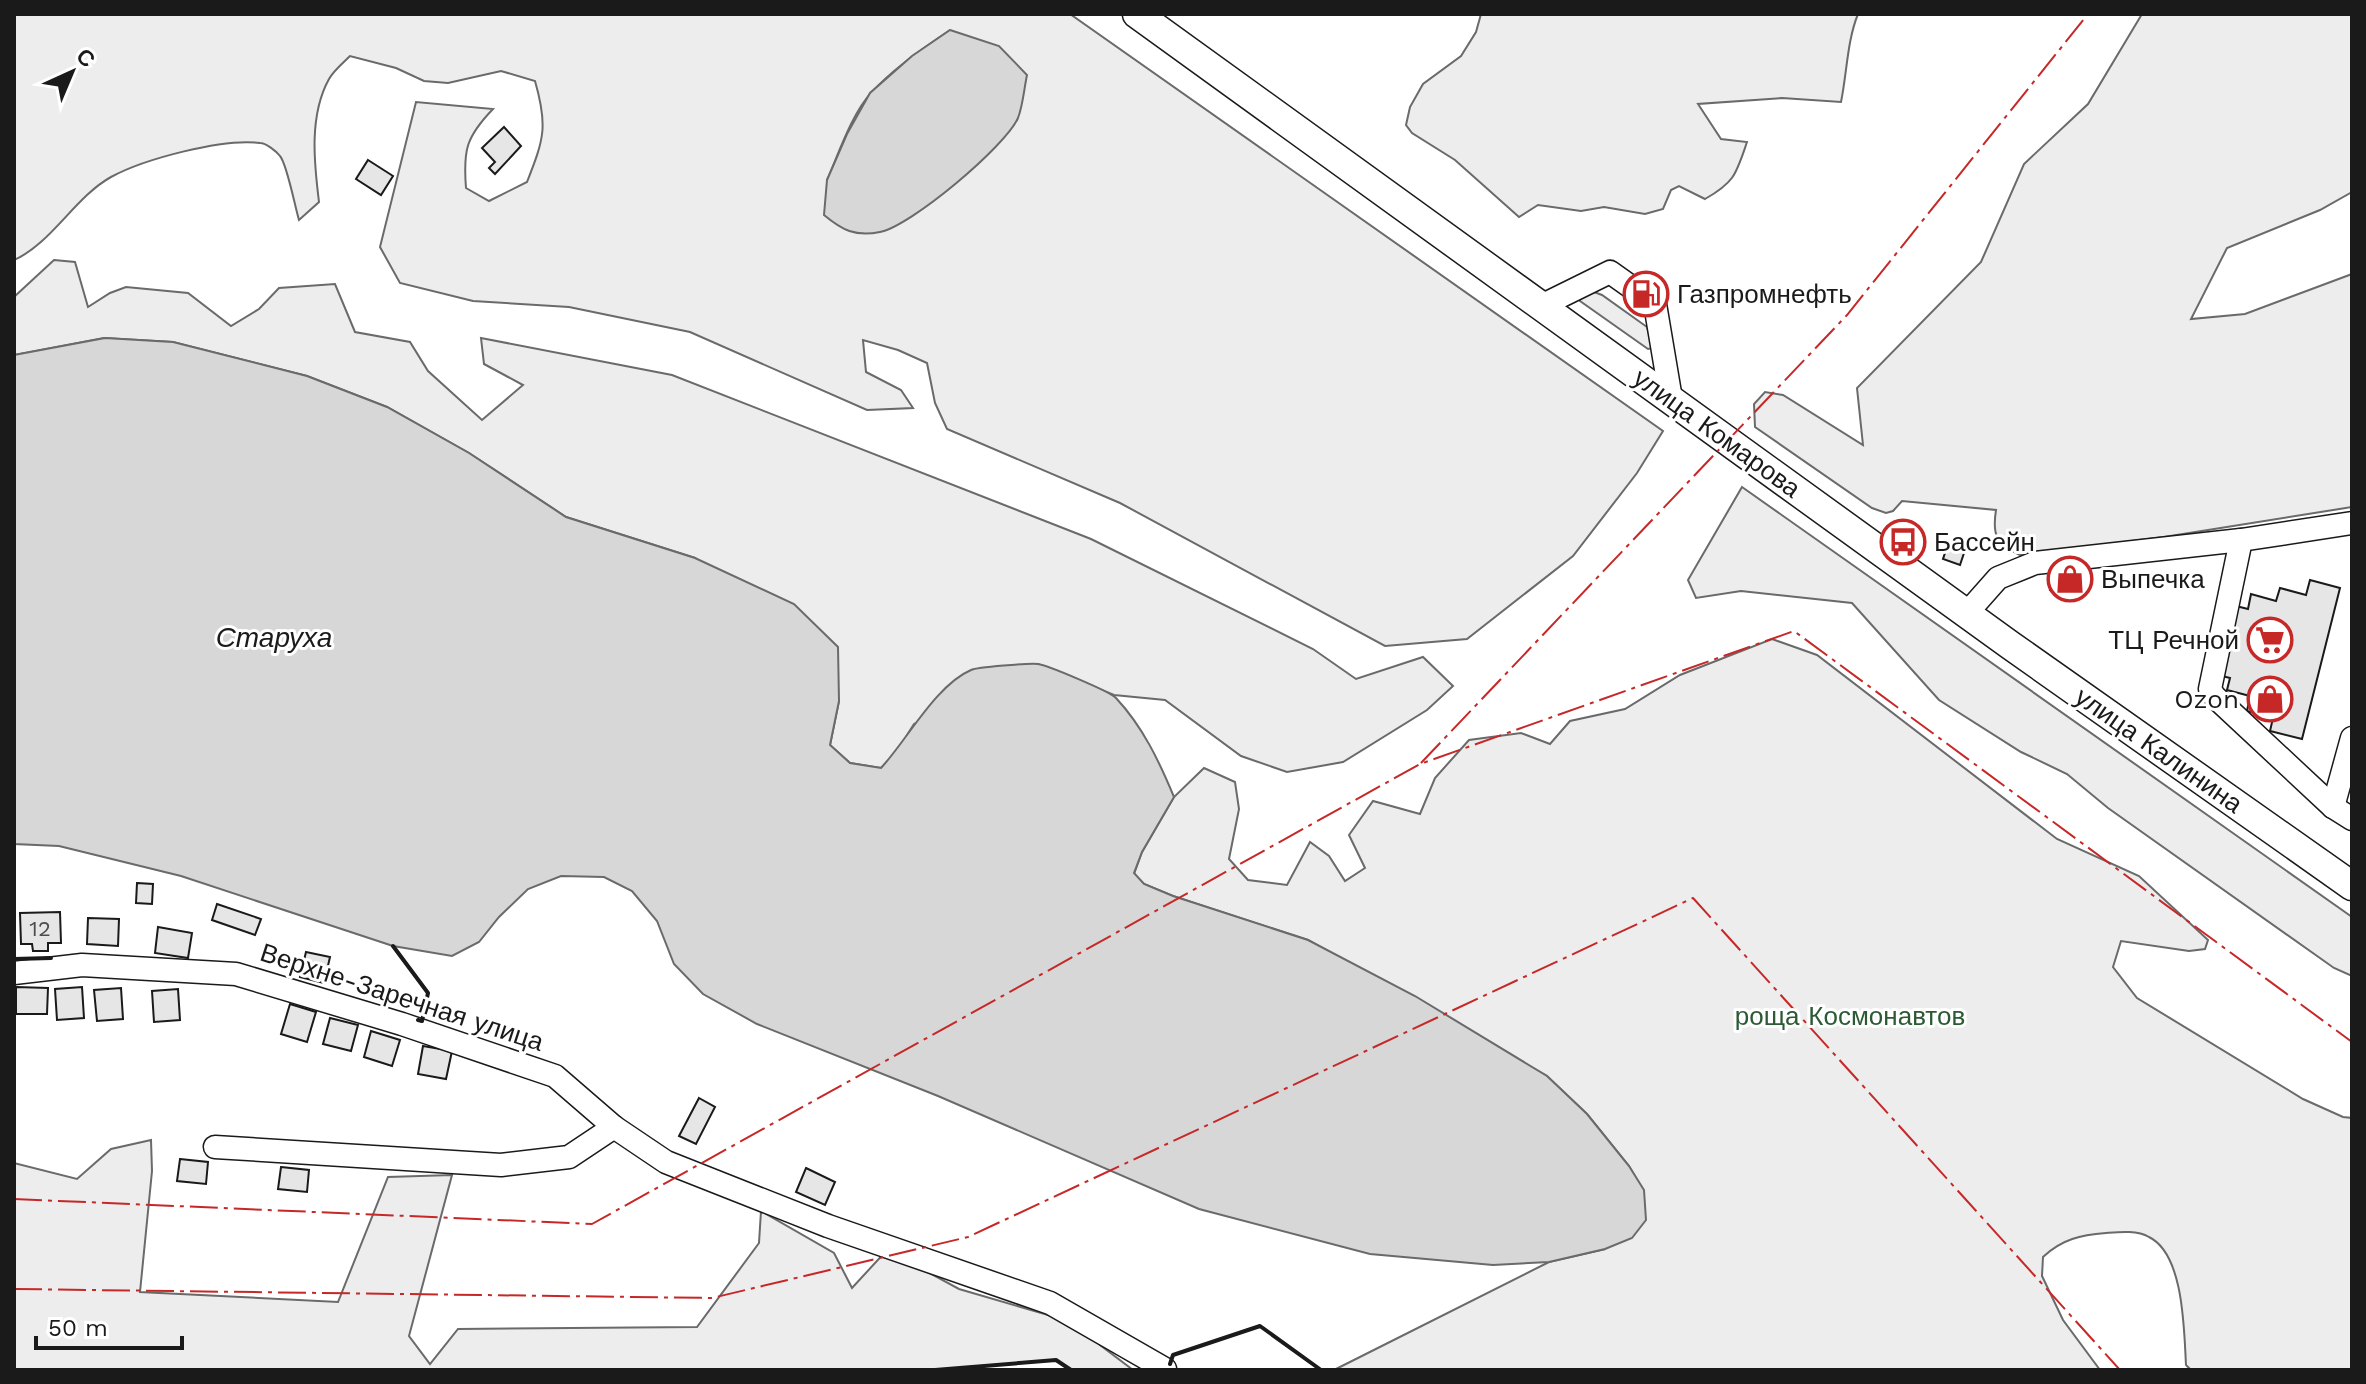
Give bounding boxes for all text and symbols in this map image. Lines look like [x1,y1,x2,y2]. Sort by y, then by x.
north arrow [32,32,112,112]
text: С [71,43,100,73]
fuel station icon: Газпромнефть [1622,270,1670,318]
place label: Газпромнефть [1677,279,1852,309]
street label: улица Комарова [1628,362,1807,504]
bus stop icon: Бассейн [1879,518,1927,566]
place label: Бассейн [1934,527,2035,557]
shop icon: Выпечка [2046,555,2094,603]
place label: Выпечка [2101,564,2205,594]
supermarket icon: ТЦ Речной [2246,616,2294,664]
water label: Старуха [216,621,332,654]
place label: ТЦ Речной [2108,625,2239,655]
shop icon: Ozon [2246,675,2294,723]
street label: улица Калинина [2070,681,2249,819]
place label: Ozon [2174,684,2239,714]
house number: 12 [29,916,51,941]
street label: Верхне-Заречная улица [257,937,548,1057]
park label: роща Космонавтов [1735,1001,1965,1031]
scale bar [36,1300,182,1350]
text: 50 m [48,1314,108,1342]

